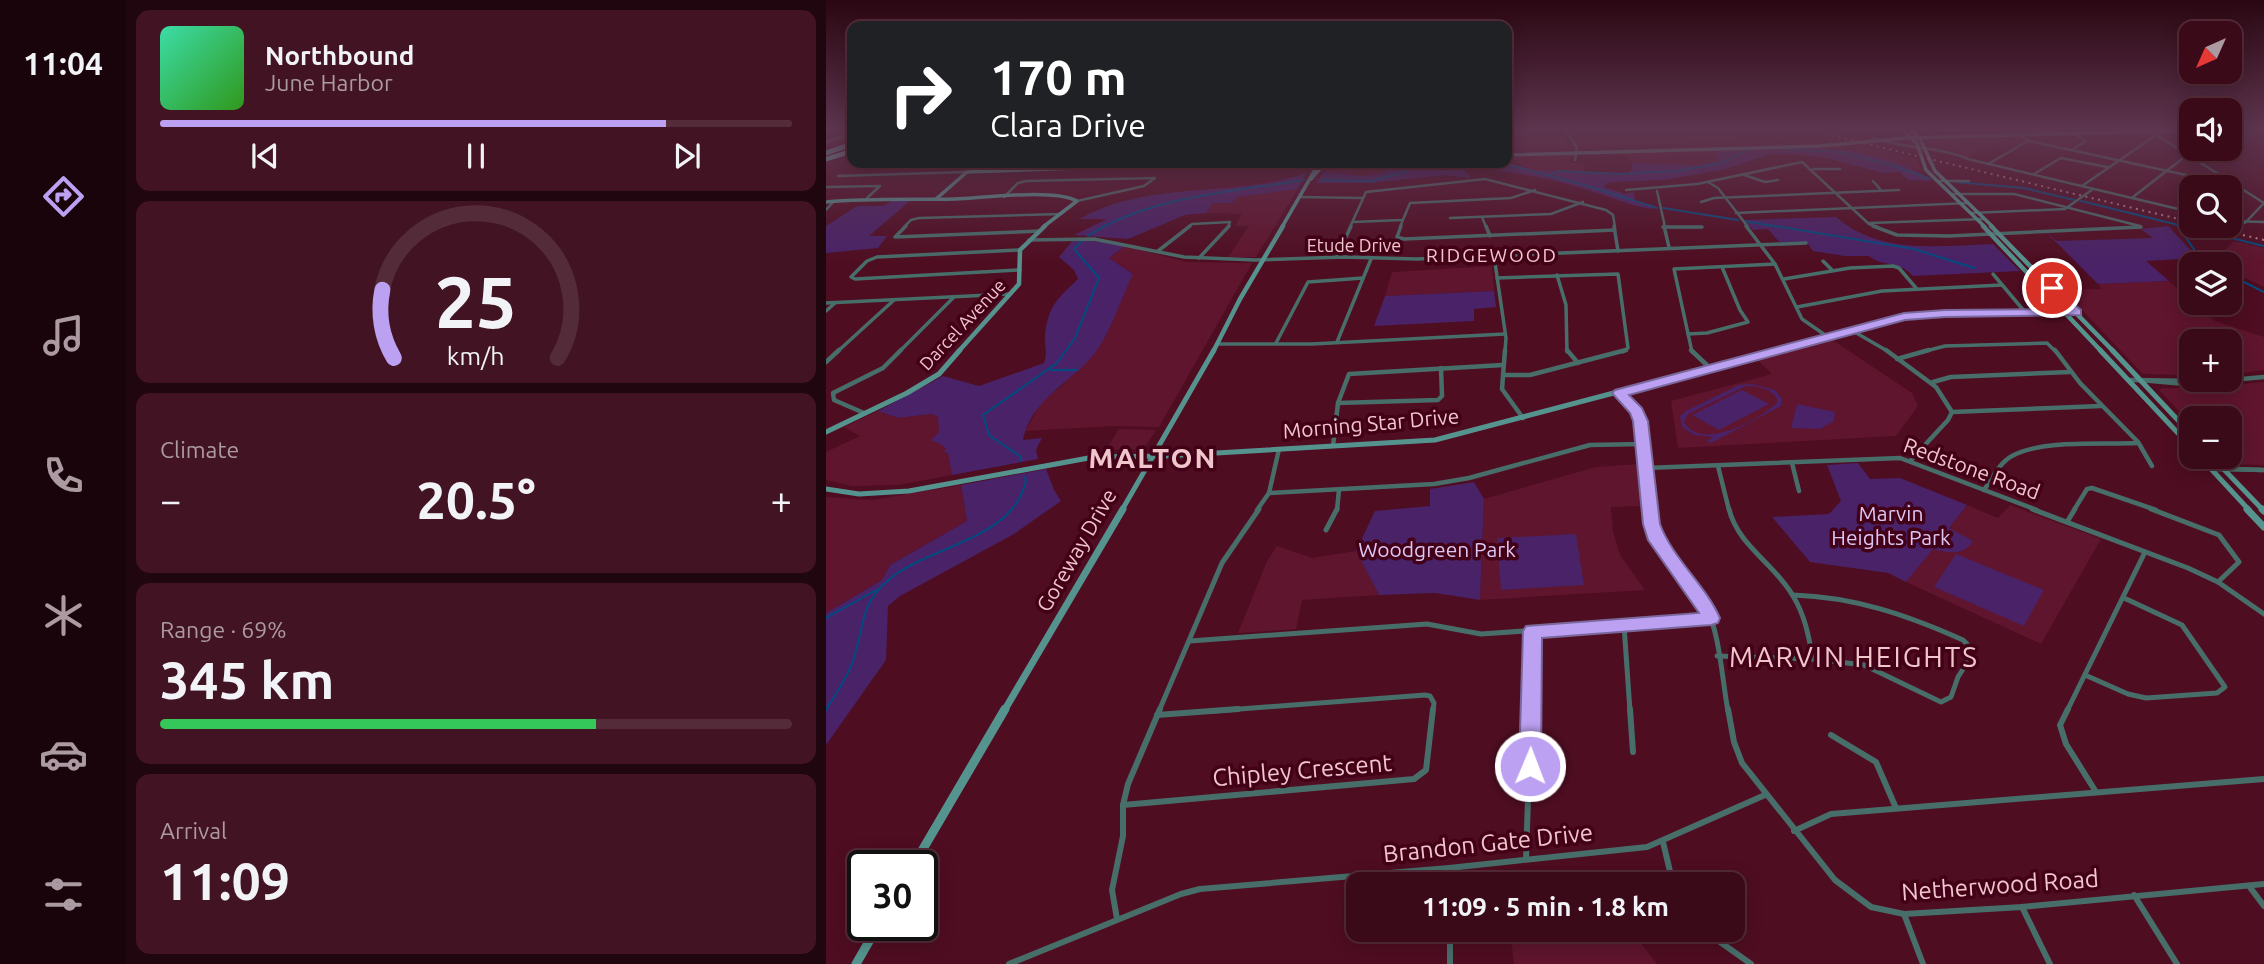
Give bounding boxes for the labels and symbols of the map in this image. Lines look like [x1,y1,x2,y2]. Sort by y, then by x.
north arrow [2179,21,2242,84]
street label: Etude Drive [1307,235,1401,255]
district label: RIDGEWOOD [1426,244,1558,266]
pin [2022,258,2082,318]
street label: Darcel Avenue [915,275,1009,373]
street label: Morning Star Drive [1282,403,1460,443]
street label: Redstone Road [1901,432,2043,504]
district label: MALTON [1089,442,1217,473]
street label: Goreway Drive [1031,485,1121,615]
park label: Marvin Heights Park [1831,501,1951,549]
park label: Woodgreen Park [1358,537,1516,561]
district label: MARVIN HEIGHTS [1729,641,1979,672]
position arrow [1493,729,1567,803]
street label: Chipley Crescent [1211,749,1393,791]
street label: Brandon Gate Drive [1382,819,1594,867]
speed limit sign: 30 [847,850,938,941]
street label: Netherwood Road [1900,865,2100,905]

